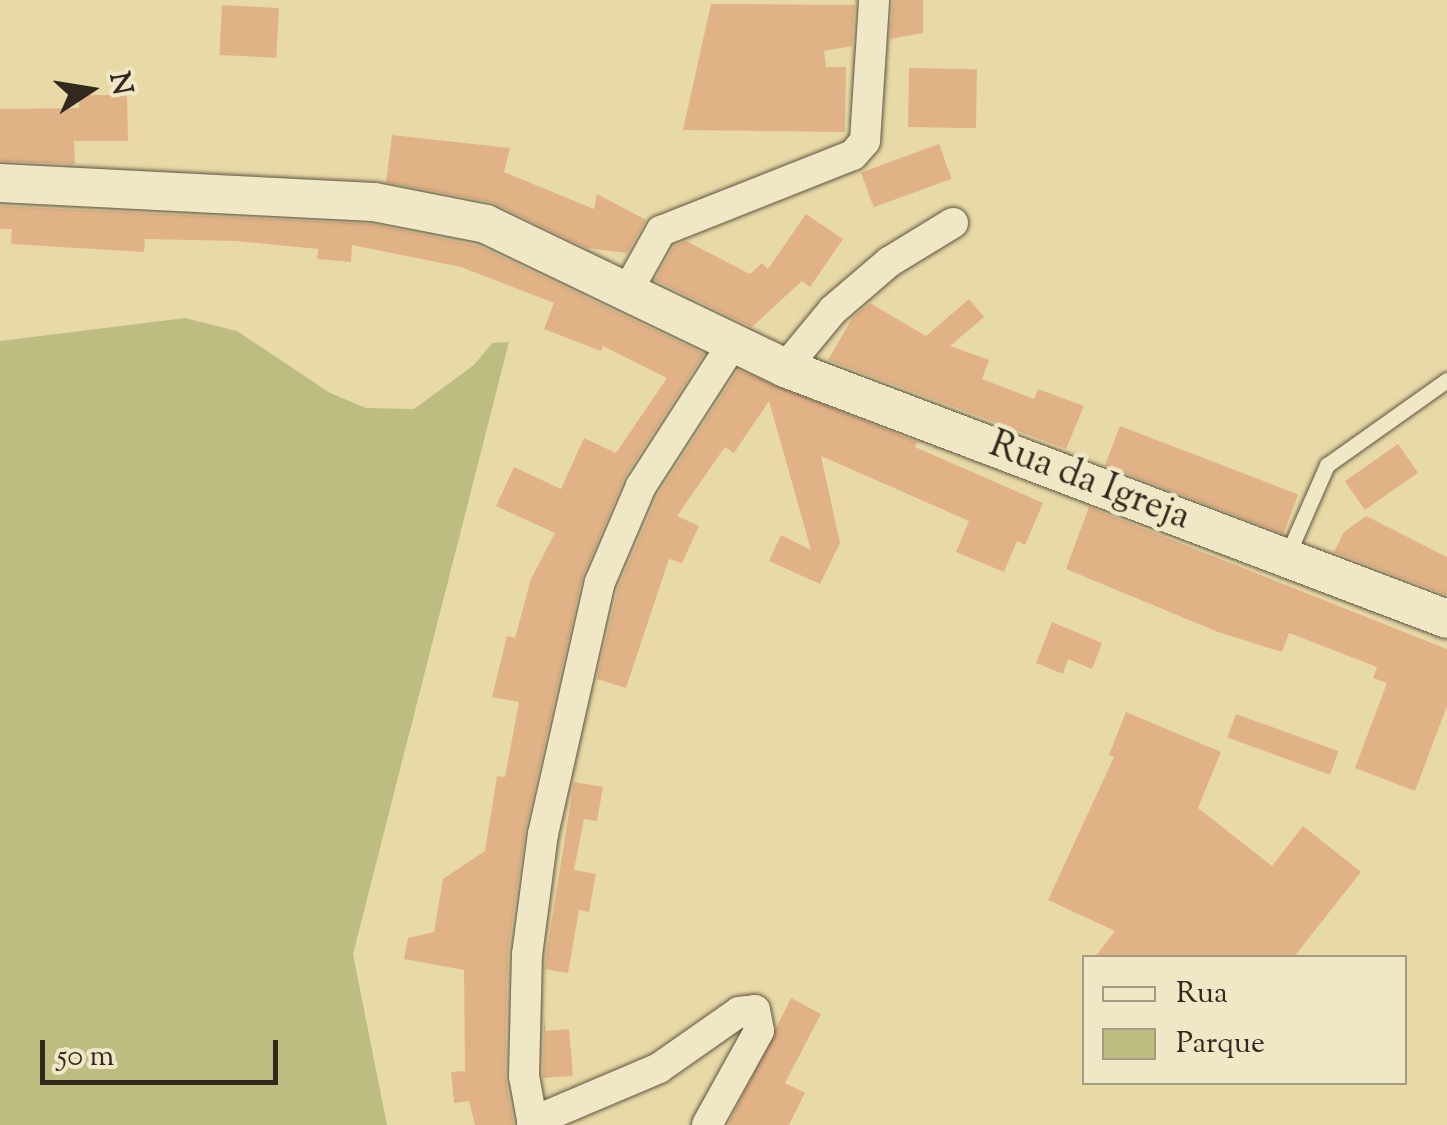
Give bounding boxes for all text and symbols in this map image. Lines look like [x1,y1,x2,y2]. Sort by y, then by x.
north arrow [40,40,140,140]
text: N [97,69,141,99]
street label: Rua da Igreja [982,424,1196,542]
legend [1082,955,1407,1085]
text: Rua [1176,973,1228,1016]
scale bar [45,1020,282,1082]
text: Parque [1176,1023,1265,1066]
text: 50 m [57,1036,114,1079]

